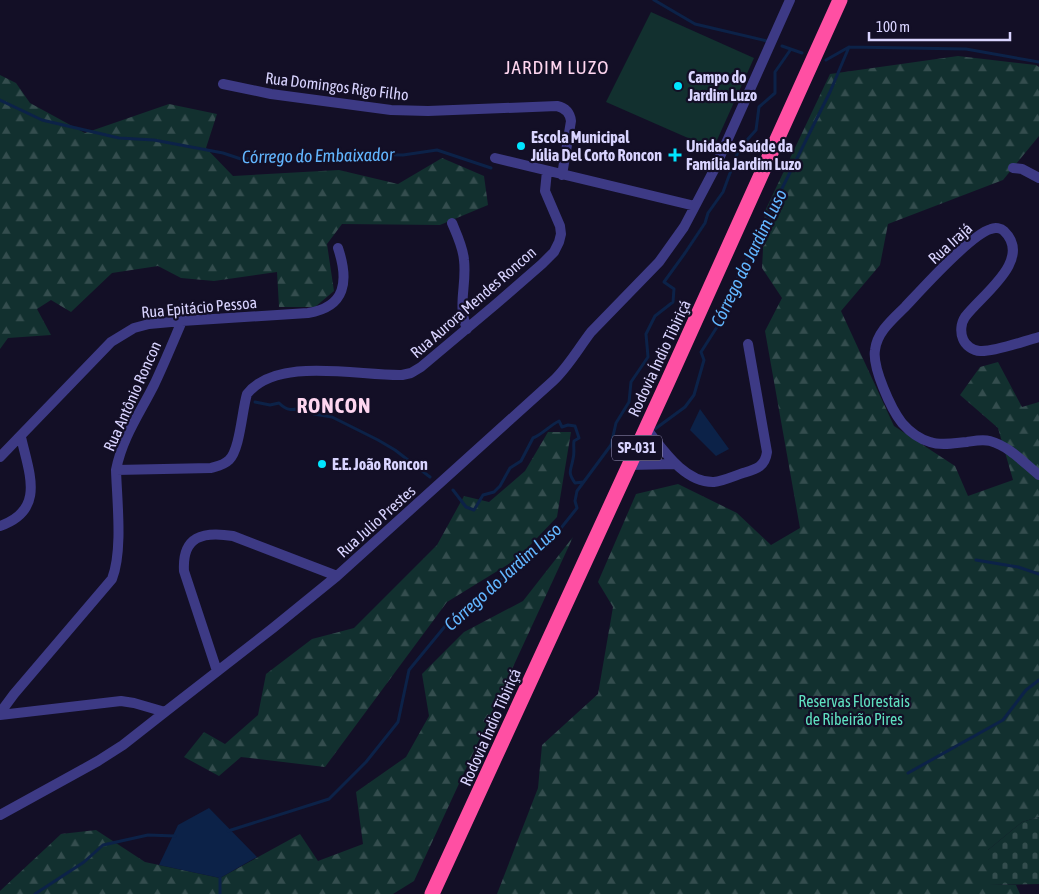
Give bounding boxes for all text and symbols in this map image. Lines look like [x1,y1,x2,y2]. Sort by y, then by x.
scale bar [869,10,1010,42]
text: 100 m [876,18,910,35]
district label: JARDIM LUZO [505,56,609,78]
street label: Rua Domingos Rigo Filho [264,68,410,105]
place label: Campo do Jardim Luzo [687,68,758,104]
marker: Campo do Jardim Luzo [672,80,684,92]
place label: Escola Municipal Júlia Del Corto Roncon [530,128,662,164]
place label: Unidade Saúde da Família Jardim Luzo [686,137,802,173]
marker: Escola Municipal Júlia Del Corto Roncon [515,140,527,152]
water label: Córrego do Embaixador [242,144,395,167]
marker: Unidade Saúde da Família Jardim Luzo [668,148,682,162]
water label: Córrego do Jardim Luso [706,186,791,330]
street label: Rua Irajá [925,219,976,268]
street label: Rua Aurora Mendes Roncon [407,243,539,361]
street label: Rua Epitácio Pessoa [140,293,258,322]
street label: Rodovia Índio Tibiriçá [624,297,695,420]
street label: Rua Antônio Roncon [100,338,164,454]
district label: RONCON [297,393,371,417]
road number: SP-031 [612,436,662,460]
place label: E.E. João Roncon [332,455,428,473]
marker: E.E. João Roncon [316,458,328,470]
street label: Rua Julio Prestes [333,481,419,561]
water label: Córrego do Jardim Luso [440,518,566,635]
street label: Rodovia Índio Tibiriçá [456,666,525,789]
park label: Reservas Florestais de Ribeirão Pires [798,692,910,728]

